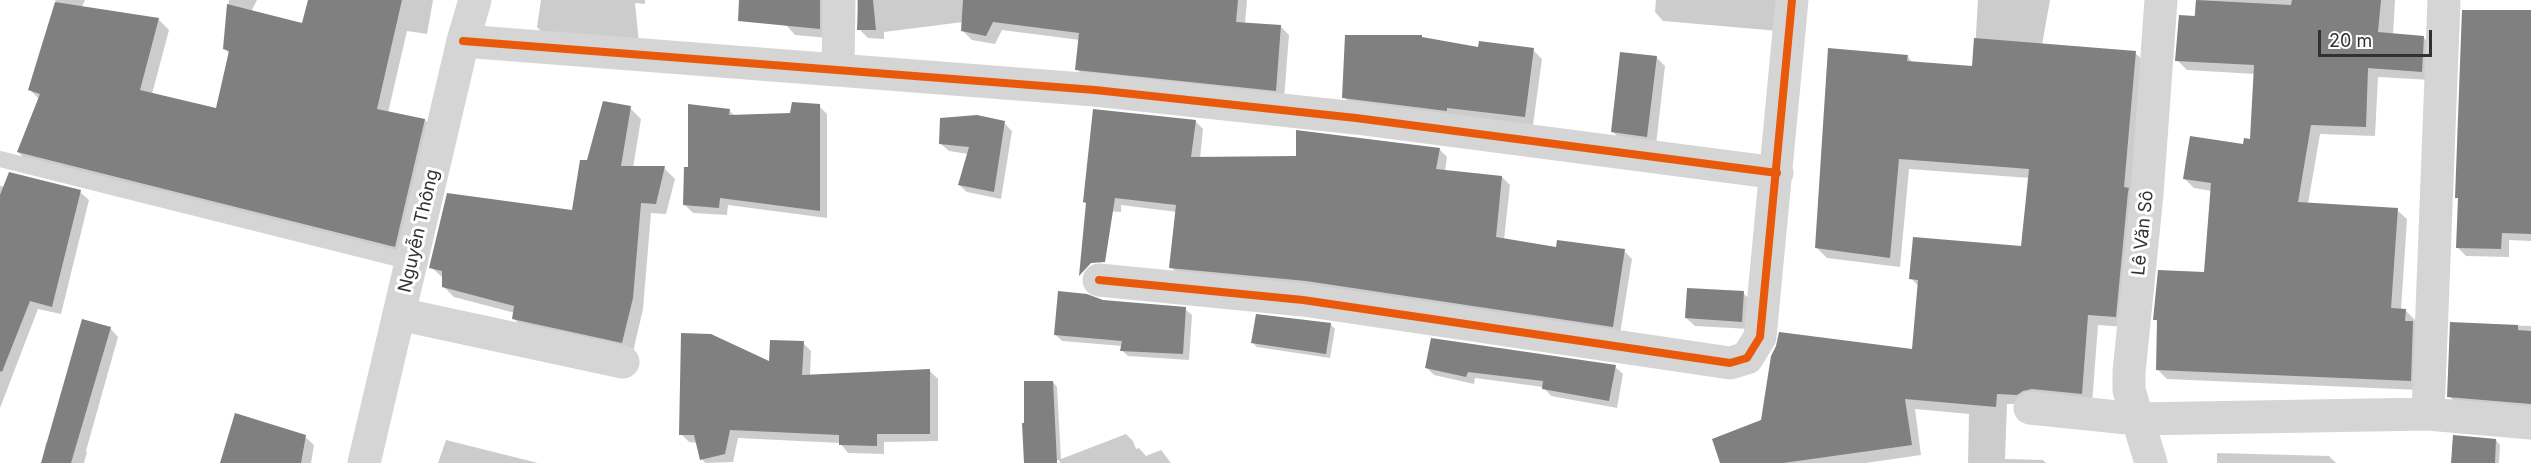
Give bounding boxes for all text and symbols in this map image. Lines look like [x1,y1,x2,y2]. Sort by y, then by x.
scale bar [2321,18,2435,56]
text: 20 m [2329,30,2372,51]
street label: Nguyễn Thông [394,167,444,295]
street label: Lê Văn Sô [2128,189,2158,277]

